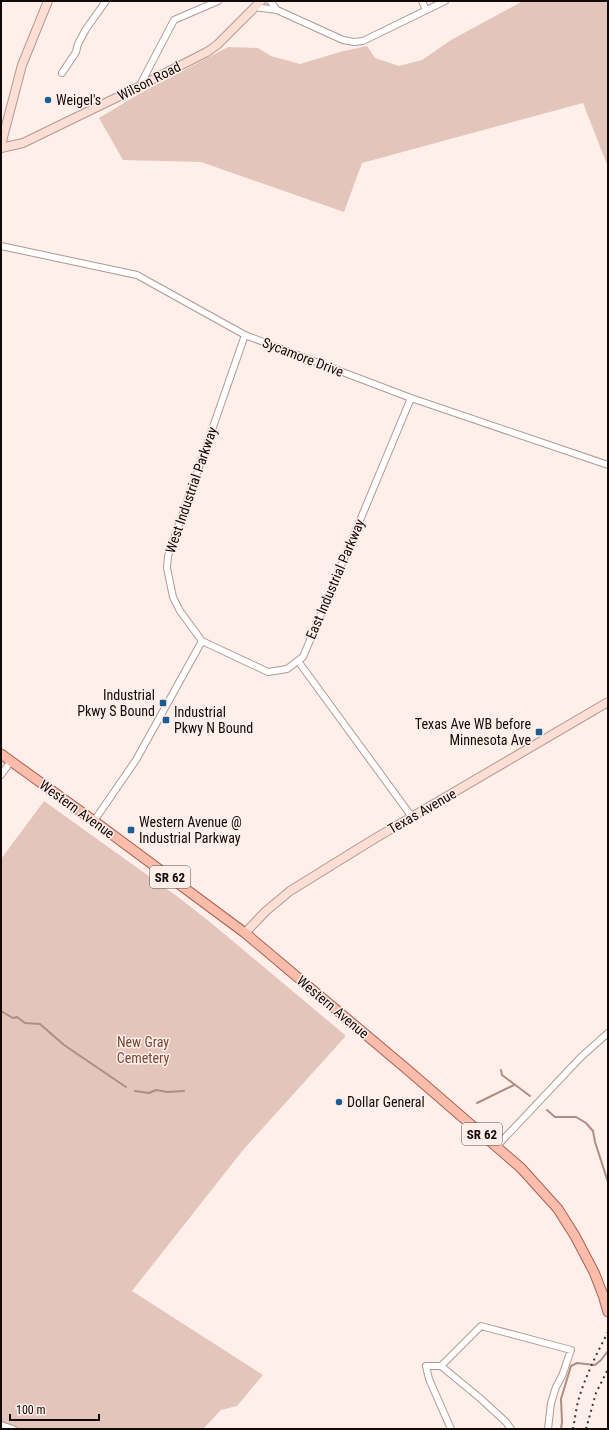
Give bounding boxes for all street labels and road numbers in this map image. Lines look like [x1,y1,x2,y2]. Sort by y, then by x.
street label: Wilson Road [115,58,183,104]
street label: Sycamore Drive [260,334,346,380]
street label: West Industrial Parkway [162,425,220,555]
street label: East Industrial Parkway [302,516,368,642]
street label: Western Avenue [36,776,118,842]
street label: Texas Avenue [385,785,459,837]
road number: SR 62 [150,866,190,888]
street label: Western Avenue [294,972,372,1042]
road number: SR 62 [462,1123,502,1145]

